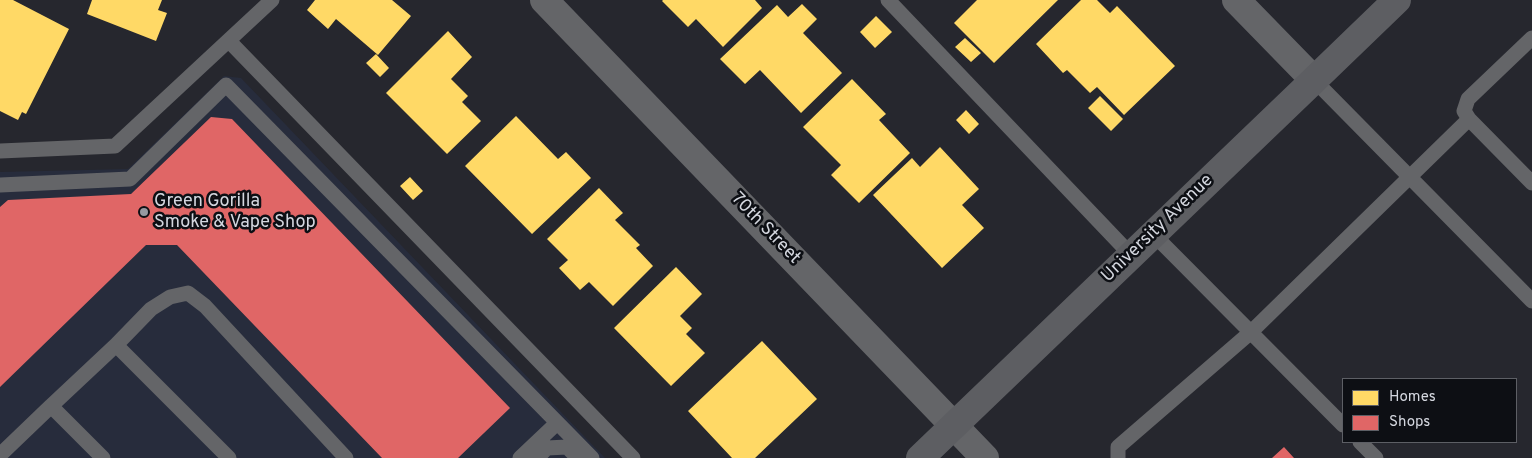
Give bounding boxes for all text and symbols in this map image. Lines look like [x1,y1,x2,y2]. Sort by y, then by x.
street label: University Avenue [1098,170,1218,288]
street label: 70th Street [726,189,804,269]
place label: Green Gorilla Smoke & Vape Shop [154,191,316,233]
marker: Green Gorilla Smoke & Vape Shop [138,206,150,218]
legend [1342,378,1517,443]
text: Homes [1389,388,1436,407]
text: Shops [1389,413,1430,432]

